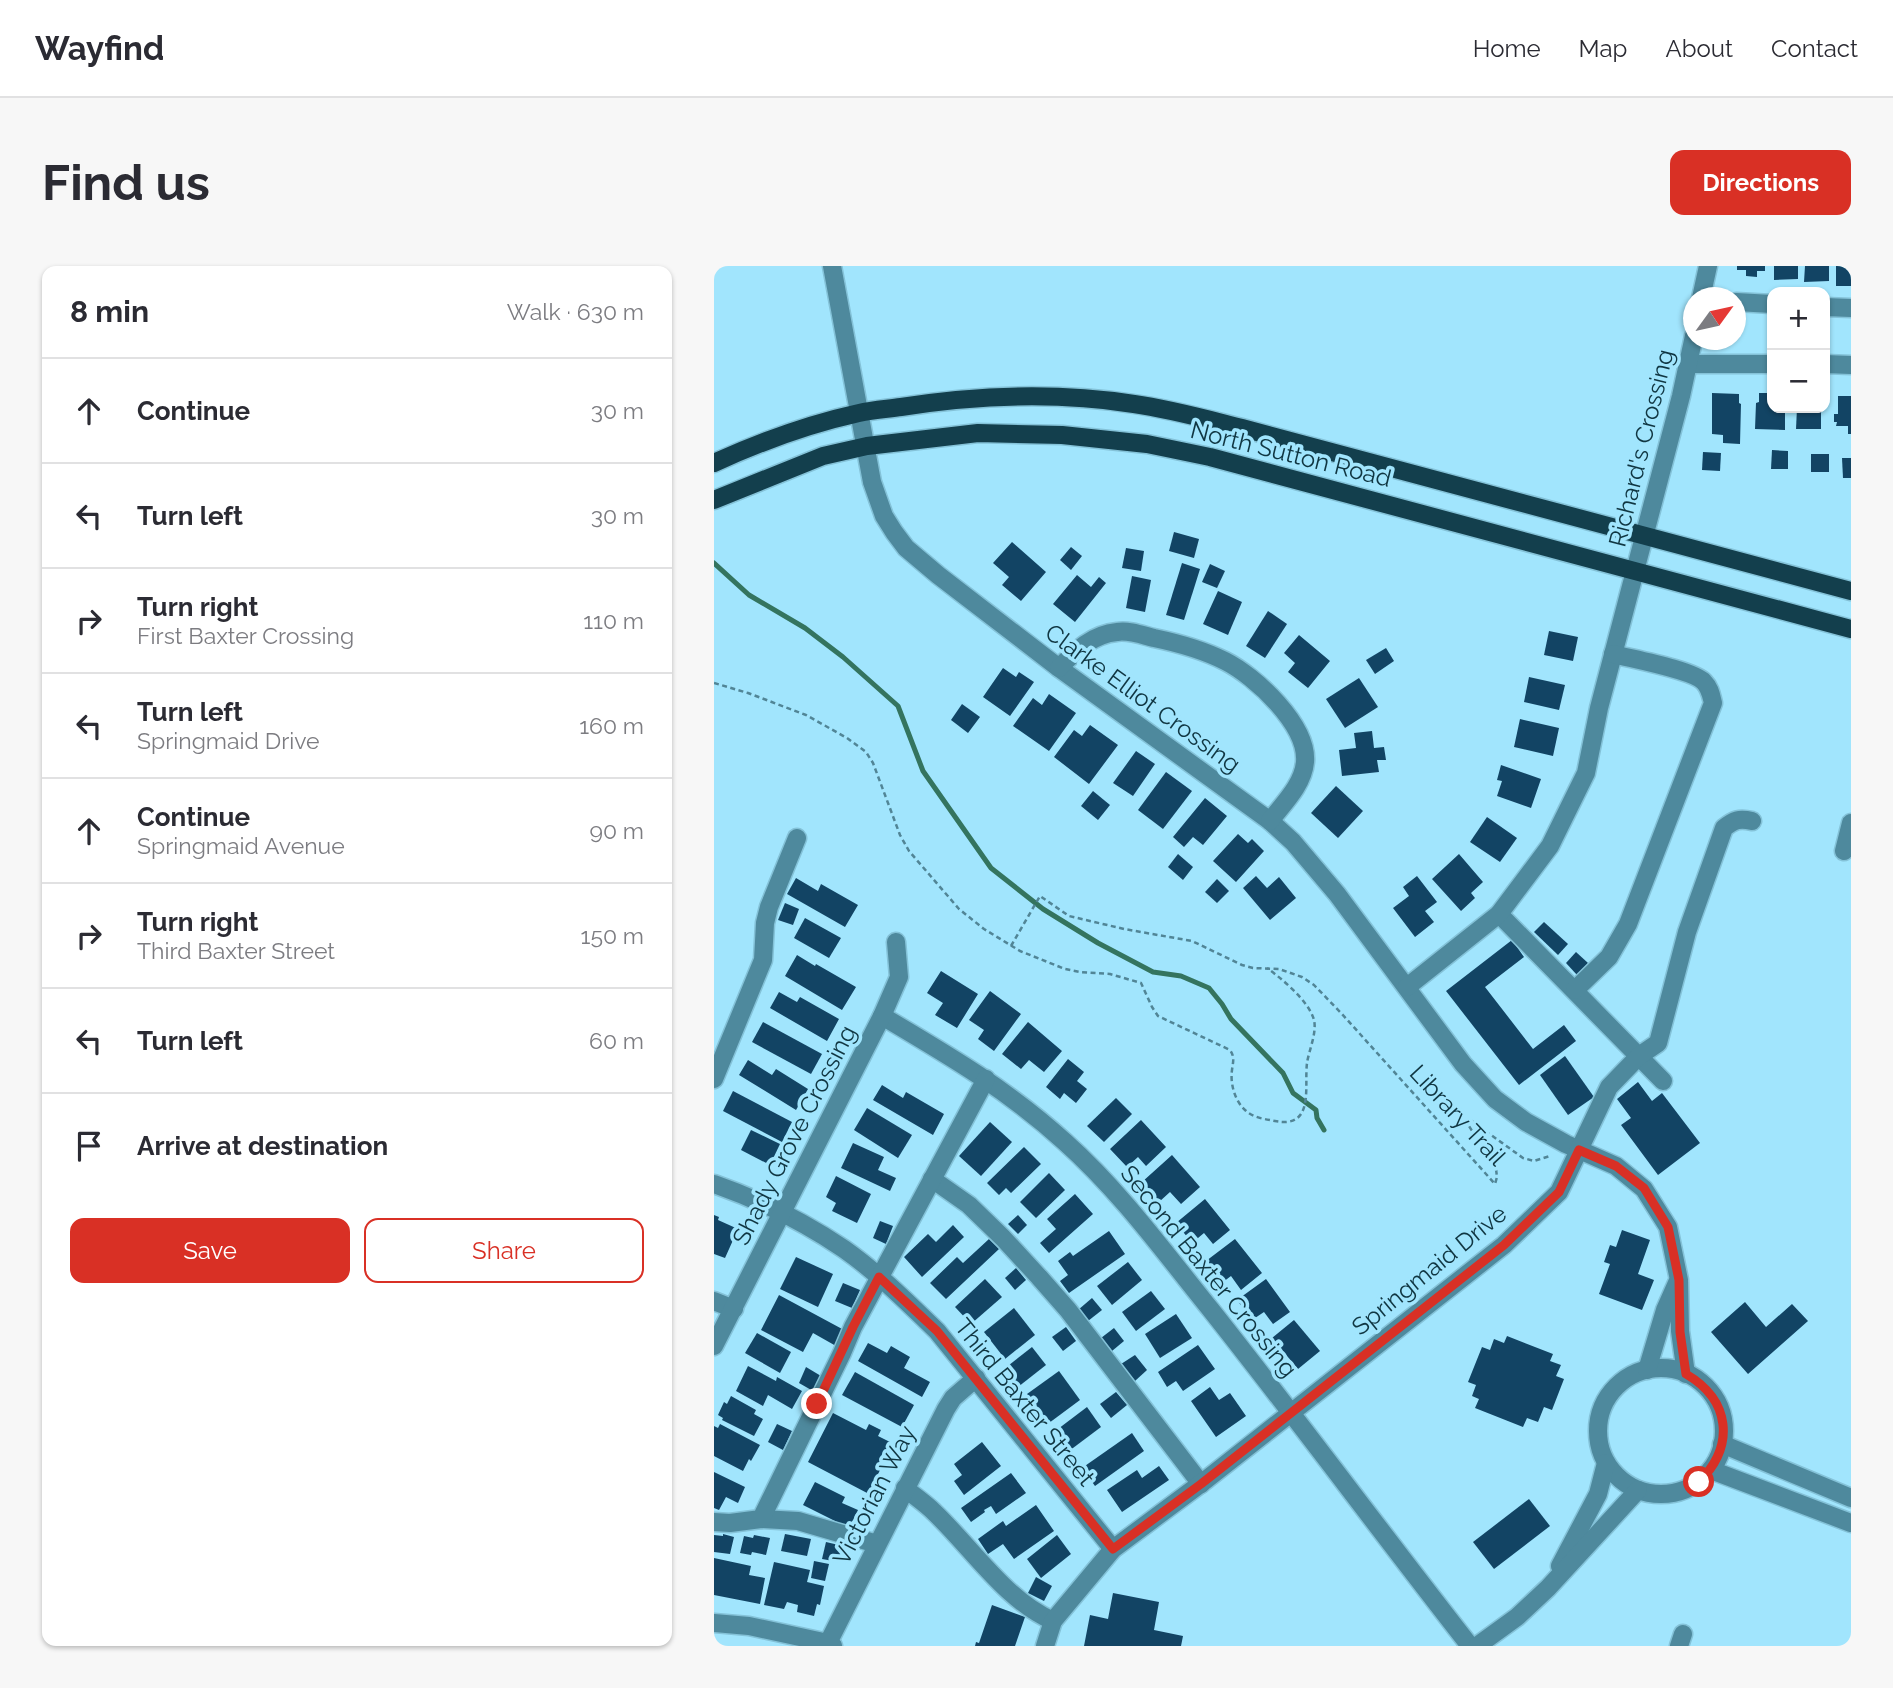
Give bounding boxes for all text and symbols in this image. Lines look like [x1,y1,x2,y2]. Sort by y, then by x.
text: Wayfind [35,29,164,68]
text: Home [1473,34,1541,63]
text: Map [1579,34,1627,63]
text: About [1665,34,1733,63]
text: Contact [1771,34,1858,63]
button: Directions [1670,150,1851,215]
text: Find us [42,154,210,211]
north arrow [1683,287,1746,350]
map controls [1767,287,1830,413]
button: + [1767,287,1830,350]
text: 8 min [70,294,149,329]
text: Walk · 630 m [507,298,644,325]
street label: Richard's Crossing [1602,346,1680,550]
button: − [1767,350,1830,413]
icon: ahead [70,392,108,430]
text: Continue [137,396,250,426]
text: 30 m [591,397,644,424]
street label: North Sutton Road [1188,415,1394,493]
icon: left [70,497,108,535]
text: Turn left [137,501,243,531]
text: 30 m [591,502,644,529]
text: Turn right [137,592,258,622]
icon: right [70,602,108,640]
text: 110 m [583,607,644,634]
street label: Clarke Elliot Crossing [1040,618,1246,778]
text: First Baxter Crossing [137,622,354,649]
text: Turn left [137,697,243,727]
icon: left [70,707,108,745]
text: 160 m [579,712,644,739]
text: Springmaid Drive [137,727,320,754]
text: Continue [137,802,250,832]
icon: ahead [70,812,108,850]
text: 90 m [589,817,644,844]
text: Springmaid Avenue [137,832,345,859]
text: Turn right [137,907,258,937]
icon: right [70,917,108,955]
text: 150 m [581,922,644,949]
text: Third Baxter Street [137,937,335,964]
street label: Shady Grove Crossing [726,1020,862,1250]
icon: left [70,1022,108,1060]
text: Turn left [137,1026,243,1056]
text: 60 m [589,1027,644,1054]
street label: Library Trail [1404,1059,1512,1172]
icon: arrive [70,1127,108,1165]
text: Arrive at destination [137,1131,388,1161]
street label: Second Baxter Crossing [1115,1159,1303,1383]
street label: Springmaid Drive [1346,1199,1512,1341]
button: Save [70,1218,350,1283]
button: Share [364,1218,644,1283]
street label: Third Baxter Street [949,1313,1101,1491]
route end [801,1388,832,1419]
street label: Victorian Way [826,1421,922,1569]
route start [1683,1466,1714,1497]

